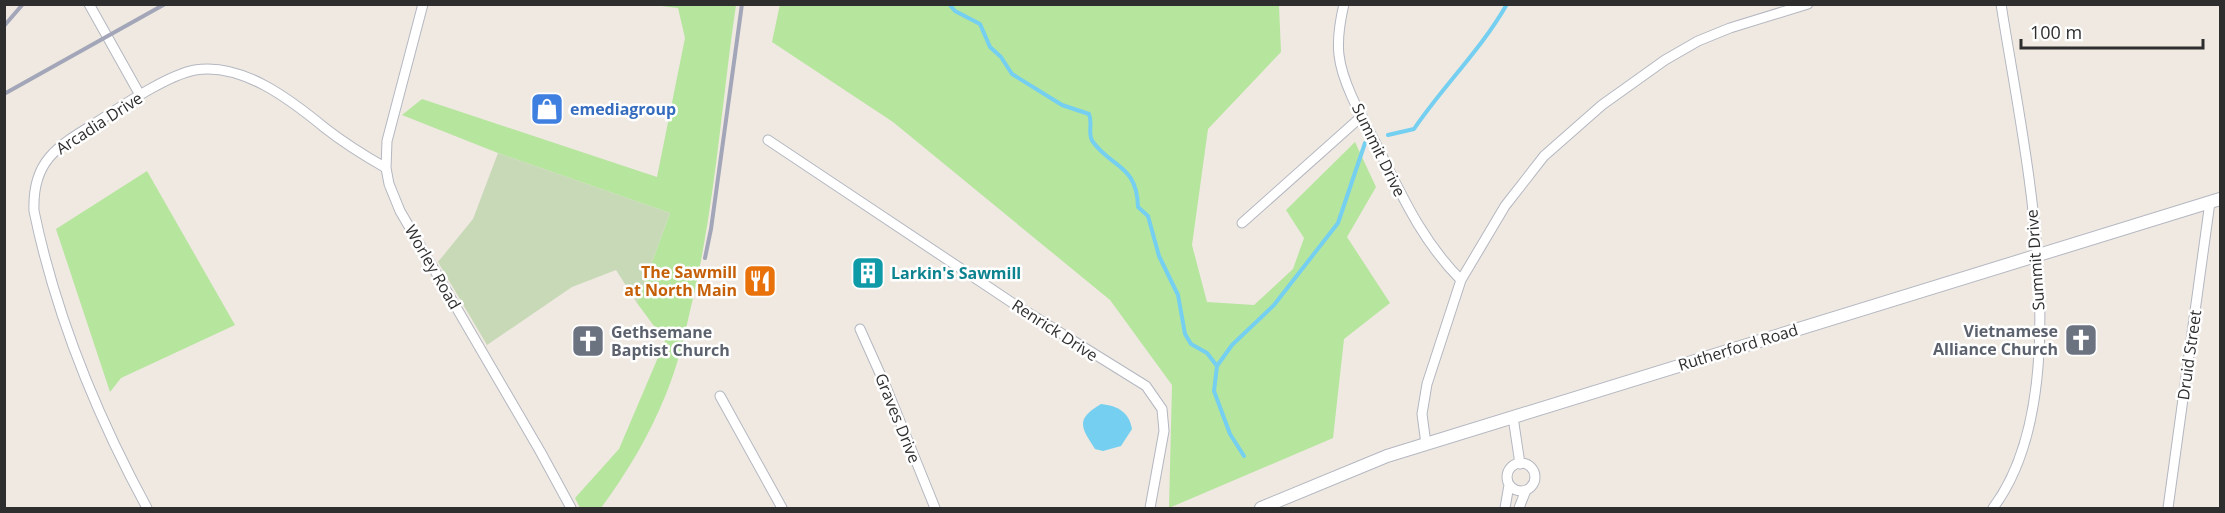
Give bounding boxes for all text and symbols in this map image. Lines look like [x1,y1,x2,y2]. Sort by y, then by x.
scale bar [2021,12,2202,50]
text: 100 m [2030,20,2082,44]
street label: Arcadia Drive [51,87,147,159]
shop icon: emediagroup [529,91,565,127]
place label: emediagroup [570,98,676,120]
street label: Summit Drive [1347,100,1411,200]
street label: Summit Drive [2020,209,2050,311]
street label: Worley Road [400,221,466,313]
building icon: Larkin's Sawmill [850,255,886,291]
place label: The Sawmill at North Main [624,261,737,301]
place label: Larkin's Sawmill [891,262,1021,284]
restaurant icon: The Sawmill at North Main [742,263,778,299]
street label: Renrick Drive [1008,294,1102,366]
street label: Druid Street [2172,308,2206,401]
street label: Rutherford Road [1675,318,1801,376]
place label: Vietnamese Alliance Church [1933,320,2058,360]
place label: Gethsemane Baptist Church [611,321,730,361]
church icon: Vietnamese Alliance Church [2063,322,2099,358]
church icon: Gethsemane Baptist Church [570,323,606,359]
street label: Graves Drive [870,370,926,466]

